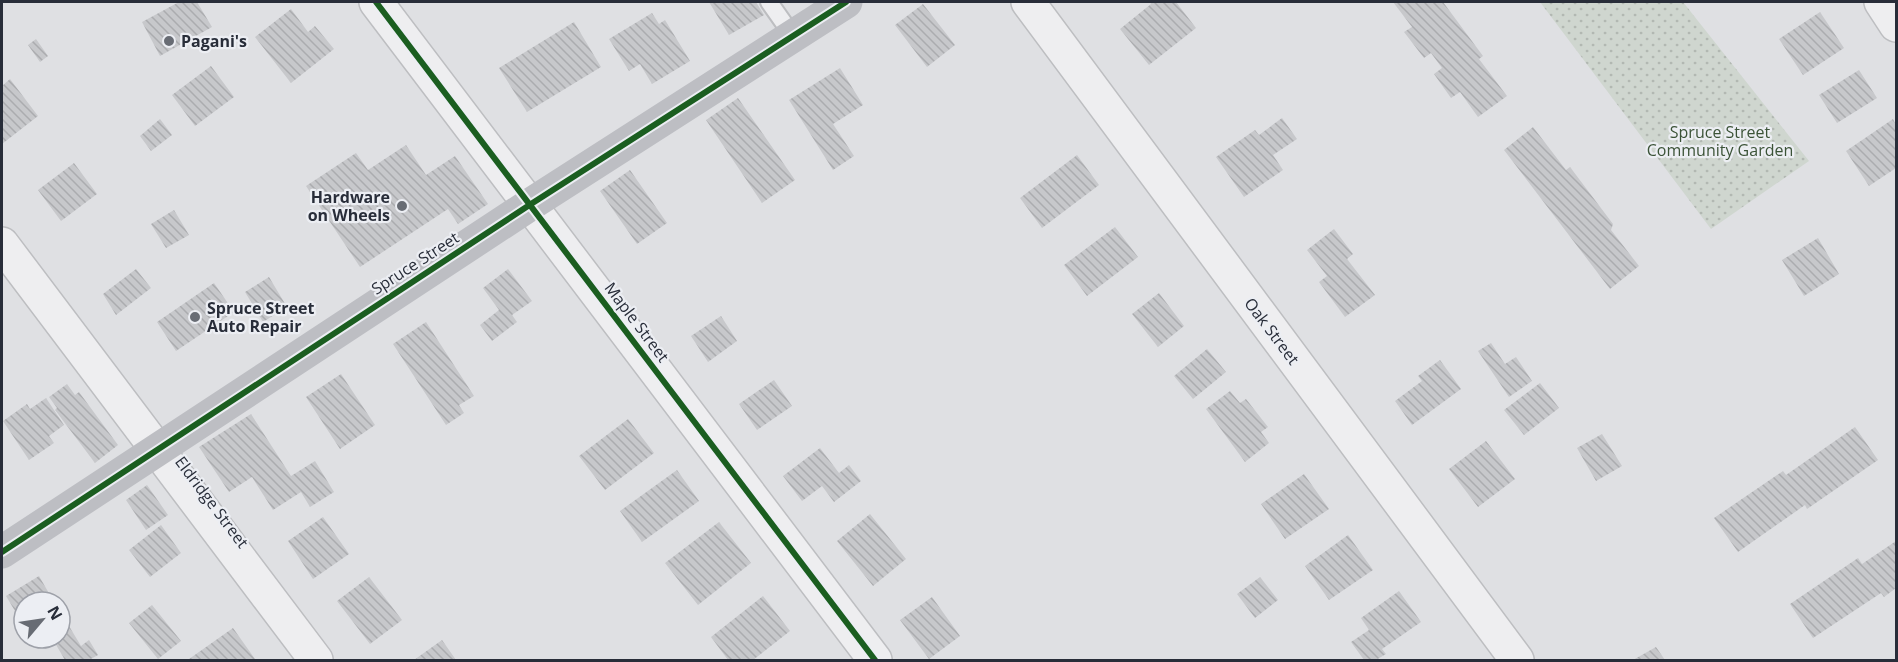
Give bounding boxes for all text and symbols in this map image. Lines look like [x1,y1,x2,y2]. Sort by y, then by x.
place label: Pagani's [181,30,247,52]
marker: Pagani's [162,34,176,48]
park label: Spruce Street Community Garden [1647,121,1793,161]
place label: Hardware on Wheels [308,186,390,226]
marker: Hardware on Wheels [395,199,409,213]
street label: Spruce Street [367,226,463,300]
street label: Maple Street [600,277,675,367]
street label: Oak Street [1240,293,1305,369]
place label: Spruce Street Auto Repair [207,297,314,337]
marker: Spruce Street Auto Repair [188,310,202,324]
street label: Eldridge Street [170,452,254,553]
north arrow [12,590,72,650]
text: N [42,602,68,624]

